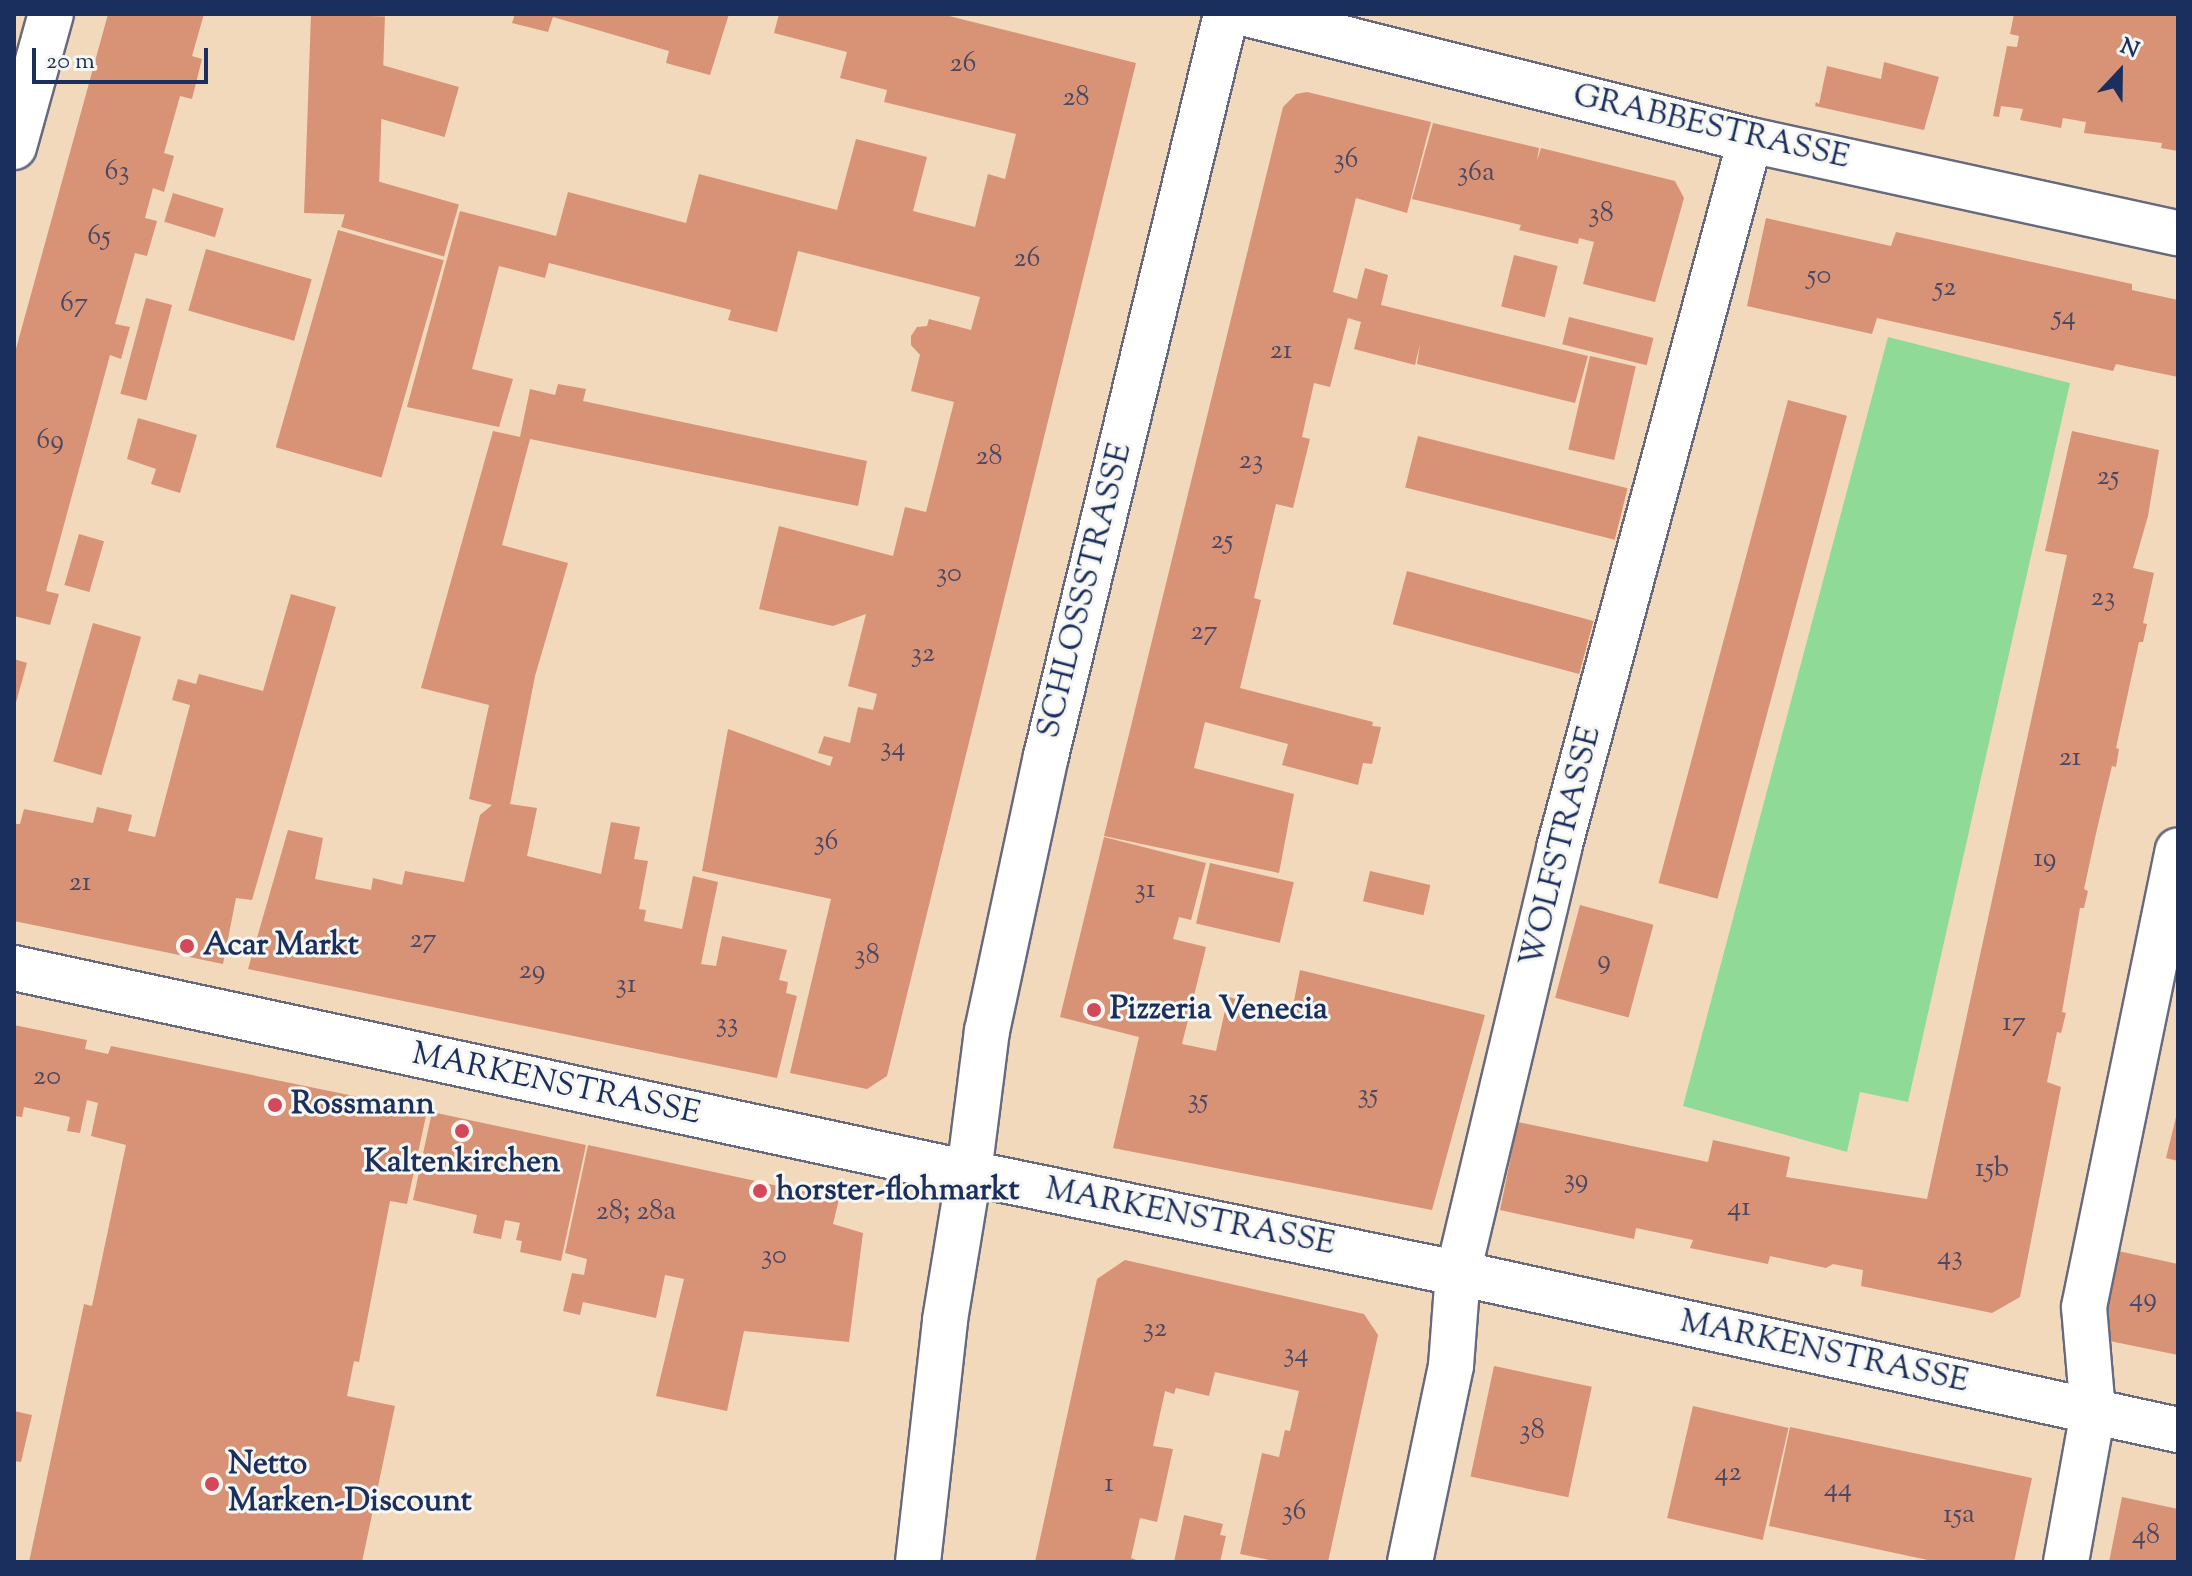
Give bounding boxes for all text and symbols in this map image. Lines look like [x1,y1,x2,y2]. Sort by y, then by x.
scale bar [36,32,212,82]
north arrow [2080,32,2160,112]
text: N [2115,32,2143,68]
text: 20 m [46,45,95,79]
house number: 26 [949,47,977,81]
street label: GRABBESTRASSE [1569,78,1853,178]
house number: 28 [1062,81,1090,115]
house number: 36 [1334,143,1358,177]
house number: 63 [104,155,130,189]
house number: 36a [1457,156,1495,190]
house number: 38 [1588,197,1614,231]
house number: 65 [87,220,111,254]
house number: 26 [1013,242,1041,276]
house number: 50 [1807,259,1831,293]
house number: 52 [1934,271,1956,305]
house number: 67 [60,287,88,321]
house number: 54 [2052,300,2076,334]
house number: 21 [1270,334,1292,368]
house number: 69 [36,424,64,458]
house number: 28 [975,440,1003,474]
street label: SCHLOSSSTRASSE [1031,440,1141,742]
house number: 23 [1239,444,1263,478]
house number: 25 [2097,460,2119,494]
house number: 25 [1211,524,1233,558]
house number: 30 [936,557,962,591]
house number: 23 [2091,581,2115,615]
house number: 27 [1190,615,1218,649]
house number: 32 [911,637,935,671]
street label: WOLFSTRASSE [1514,723,1610,971]
house number: 34 [880,731,906,765]
house number: 21 [2059,741,2081,775]
house number: 36 [814,825,838,859]
house number: 19 [2034,842,2056,876]
house number: 21 [69,866,91,900]
house number: 31 [1135,873,1155,907]
house number: 27 [409,923,437,957]
place label: Acar Markt [203,927,359,965]
marker: Acar Markt [178,937,196,955]
house number: 38 [854,939,880,973]
house number: 9 [1597,944,1611,978]
house number: 29 [519,954,545,988]
house number: 31 [616,968,636,1002]
place label: Pizzeria Venecia [1110,991,1328,1029]
marker: Pizzeria Venecia [1085,1001,1103,1019]
house number: 17 [2002,1006,2026,1040]
house number: 33 [716,1007,738,1041]
street label: MARKENSTRASSE [408,1036,704,1134]
house number: 20 [33,1060,61,1094]
house number: 35 [1358,1078,1378,1112]
house number: 35 [1188,1083,1208,1117]
place label: Rossmann [291,1086,435,1124]
marker: Rossmann [266,1096,284,1114]
marker: Kaltenkirchen [453,1122,471,1140]
place label: Kaltenkirchen [364,1144,560,1182]
house number: 15b [1975,1152,2009,1186]
house number: 39 [1564,1163,1588,1197]
street label: MARKENSTRASSE [1042,1171,1338,1265]
place label: horster-flohmarkt [776,1172,1019,1210]
marker: horster-flohmarkt [751,1182,769,1200]
house number: 41 [1727,1191,1751,1225]
house number: 28; 28a [596,1195,676,1229]
house number: 30 [761,1239,787,1273]
house number: 43 [1937,1240,1963,1274]
house number: 49 [2129,1282,2157,1316]
street label: MARKENSTRASSE [1676,1304,1972,1402]
house number: 32 [1143,1312,1167,1346]
house number: 34 [1283,1337,1309,1371]
house number: 38 [1519,1414,1545,1448]
place label: Netto Marken-Discount [228,1447,472,1522]
house number: 42 [1714,1456,1742,1490]
house number: 1 [1104,1467,1114,1501]
house number: 44 [1824,1472,1852,1506]
marker: Netto Marken-Discount [203,1475,221,1493]
house number: 36 [1282,1495,1306,1529]
house number: 15a [1943,1498,1975,1532]
house number: 48 [2132,1519,2160,1553]

